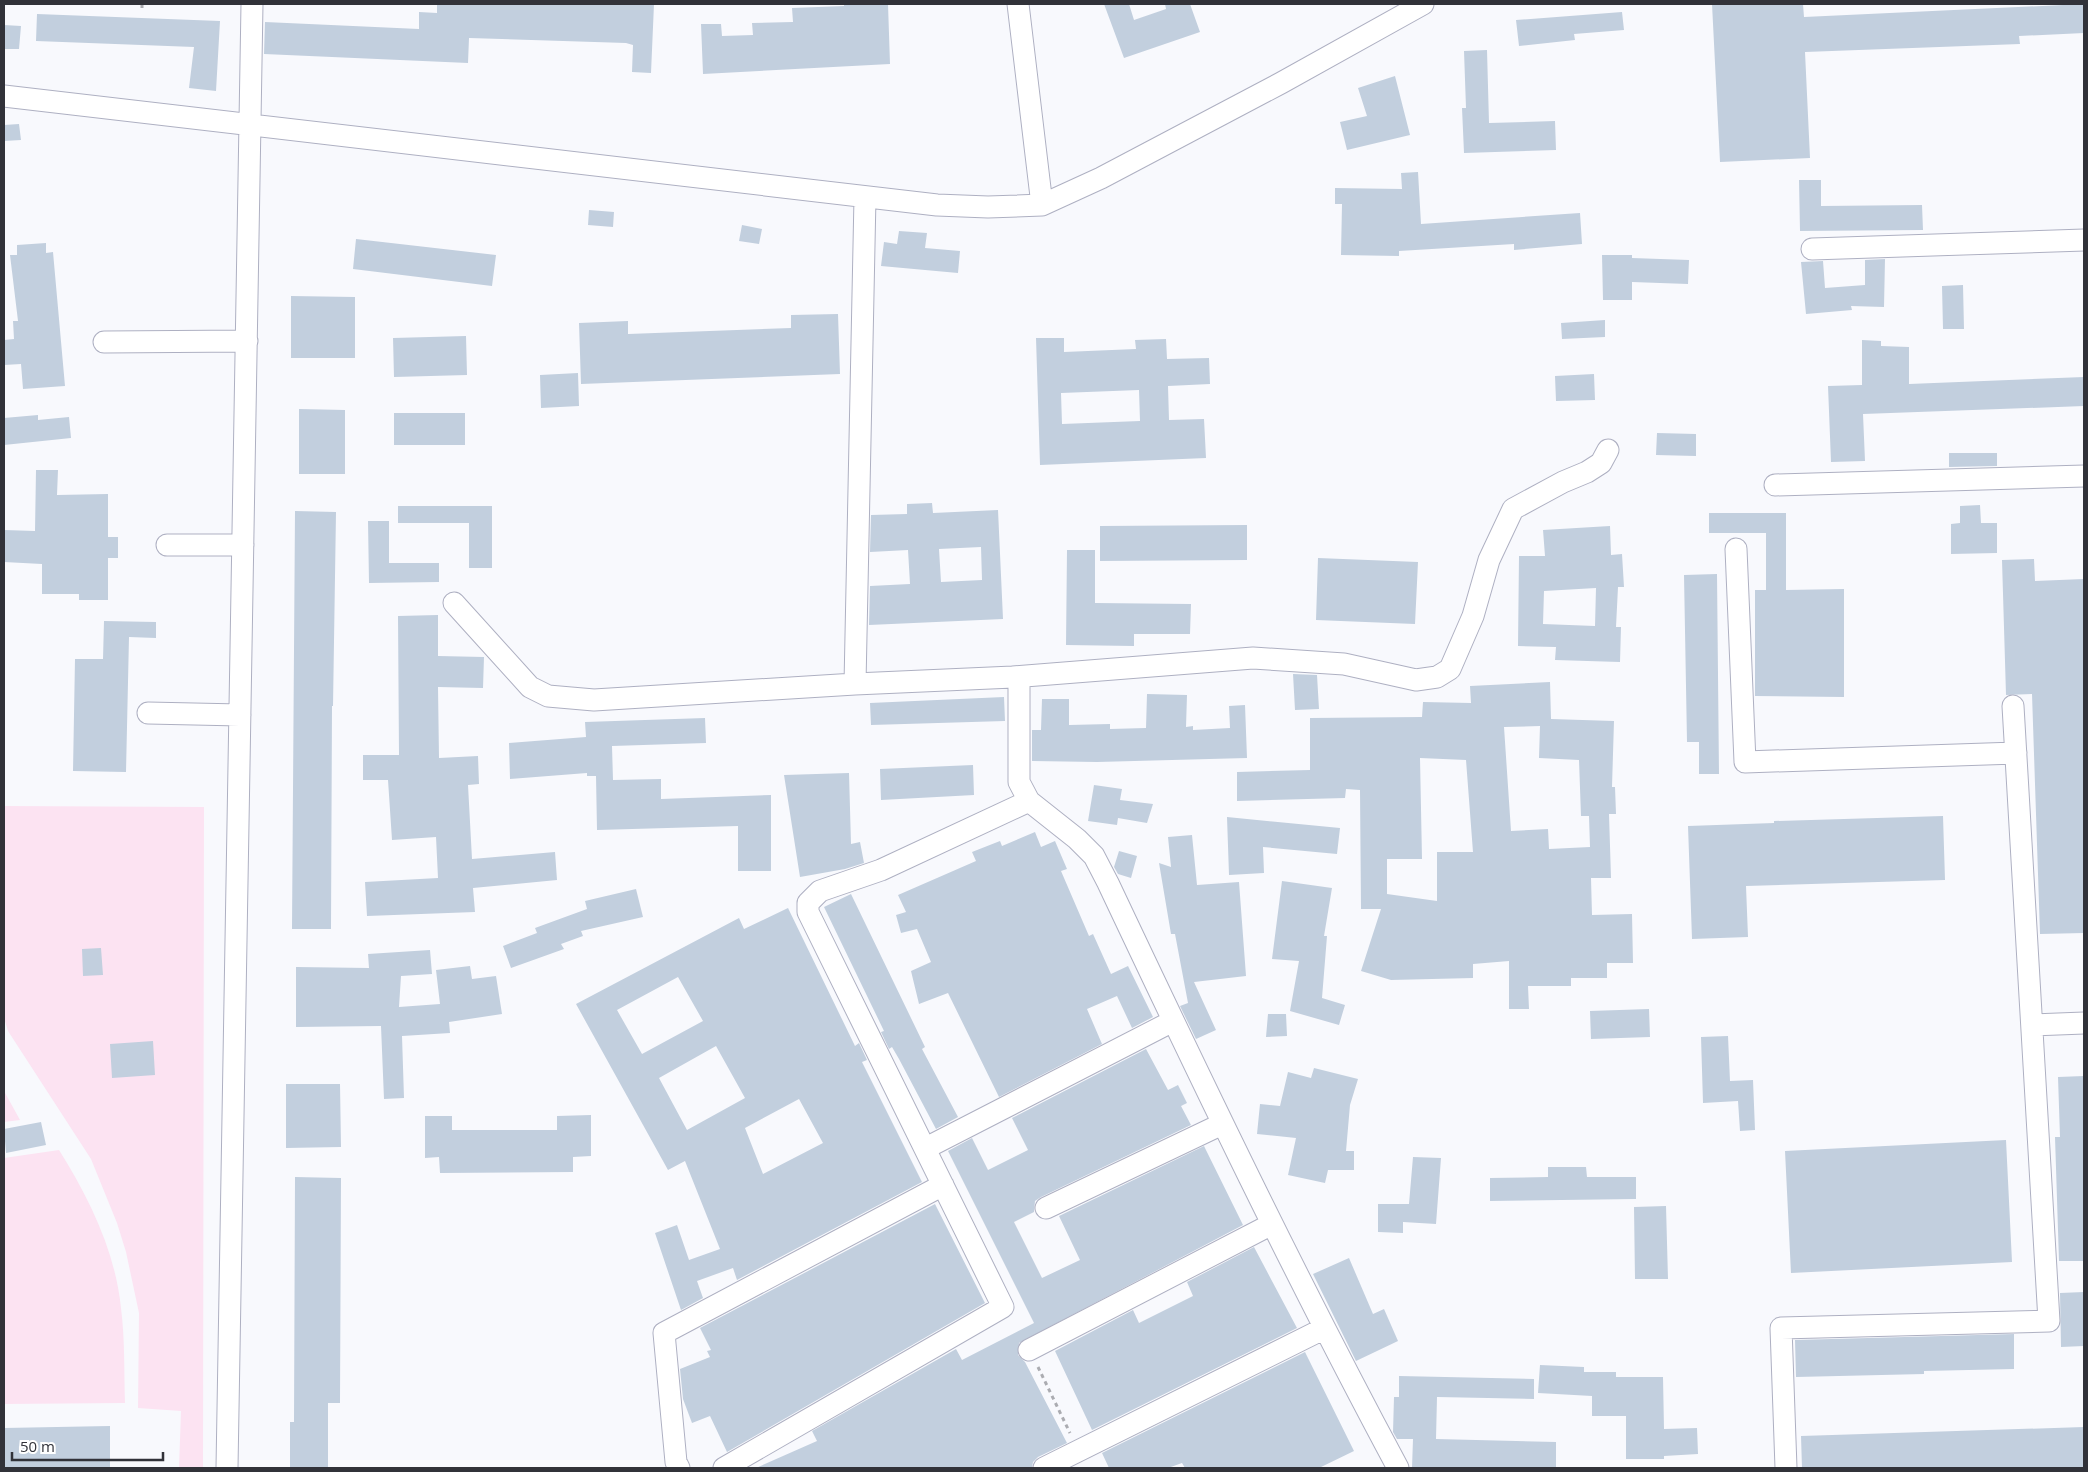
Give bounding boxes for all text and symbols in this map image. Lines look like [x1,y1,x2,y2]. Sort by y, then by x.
scale bar [12,1430,164,1462]
text: 50 m [20,1436,55,1456]

